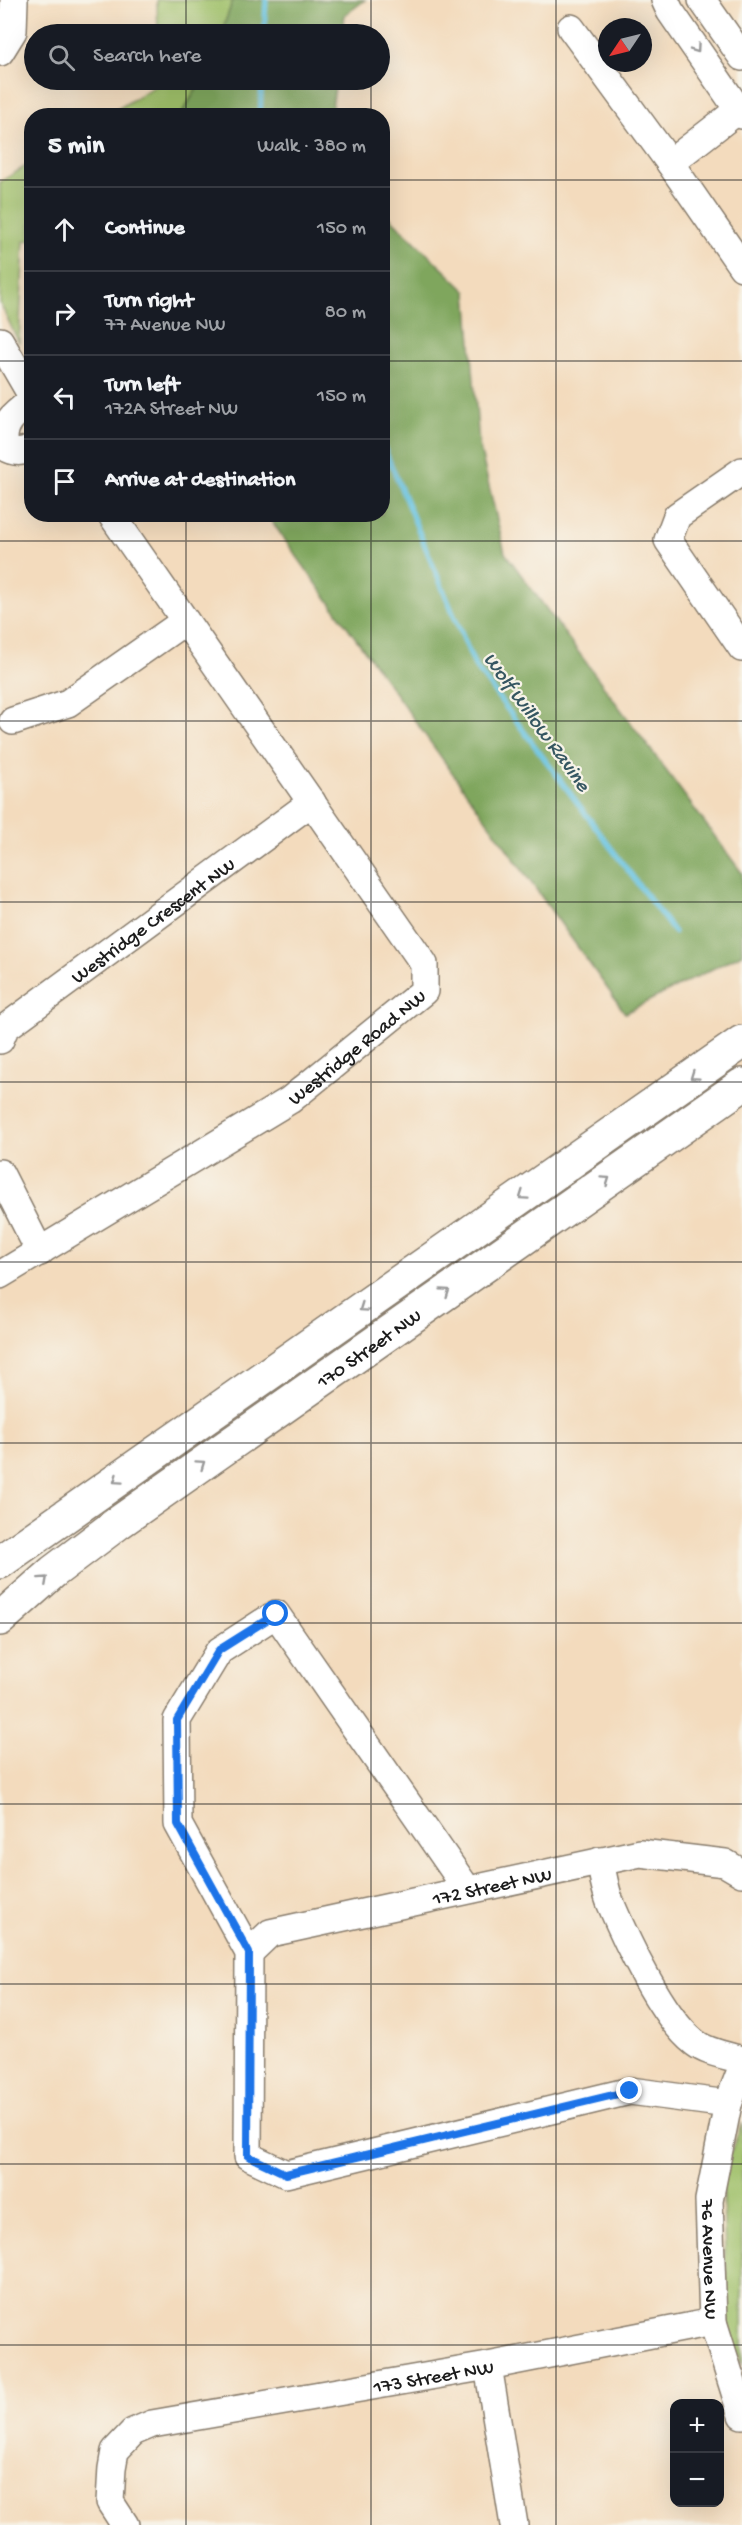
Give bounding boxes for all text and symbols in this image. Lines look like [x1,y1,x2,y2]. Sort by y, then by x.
north arrow [598,18,652,72]
search box [24,24,390,90]
icon: search [45,41,78,74]
one-way arrow [689,43,700,54]
text: Search here [93,44,201,70]
text: 5 min [48,132,104,163]
text: Walk · 380 m [257,136,366,159]
icon: ahead [48,213,81,246]
text: Continue [105,216,185,242]
text: 150 m [317,218,366,241]
text: Turn right [105,289,193,315]
icon: right [48,297,81,330]
text: 80 m [325,302,366,325]
text: 77 Avenue NW [105,315,225,338]
text: Turn left [105,373,179,399]
icon: left [48,381,81,414]
text: 150 m [317,386,366,409]
text: 172A Street NW [105,399,238,422]
icon: arrive [48,465,81,498]
text: Arrive at destination [105,468,295,494]
water label: Wolf Willow Ravine [476,649,595,798]
street label: Westridge Crescent NW [68,854,241,990]
street label: Westridge Road NW [285,986,432,1112]
one-way arrow [690,1069,701,1080]
one-way arrow [600,1176,611,1187]
one-way arrow [518,1189,529,1200]
one-way arrow [440,1288,451,1299]
one-way arrow [359,1301,370,1312]
street label: 170 Street NW [313,1306,427,1395]
one-way arrow [194,1460,205,1471]
one-way arrow [113,1473,124,1484]
one-way arrow [37,1576,47,1587]
route start [262,1600,288,1626]
street label: 172 Street NW [430,1864,554,1913]
route end [616,2077,642,2103]
street label: 76 Avenue NW [694,2198,721,2320]
street label: 173 Street NW [371,2357,496,2401]
map controls [670,2399,724,2507]
button: + [670,2399,724,2453]
button: − [670,2453,724,2507]

